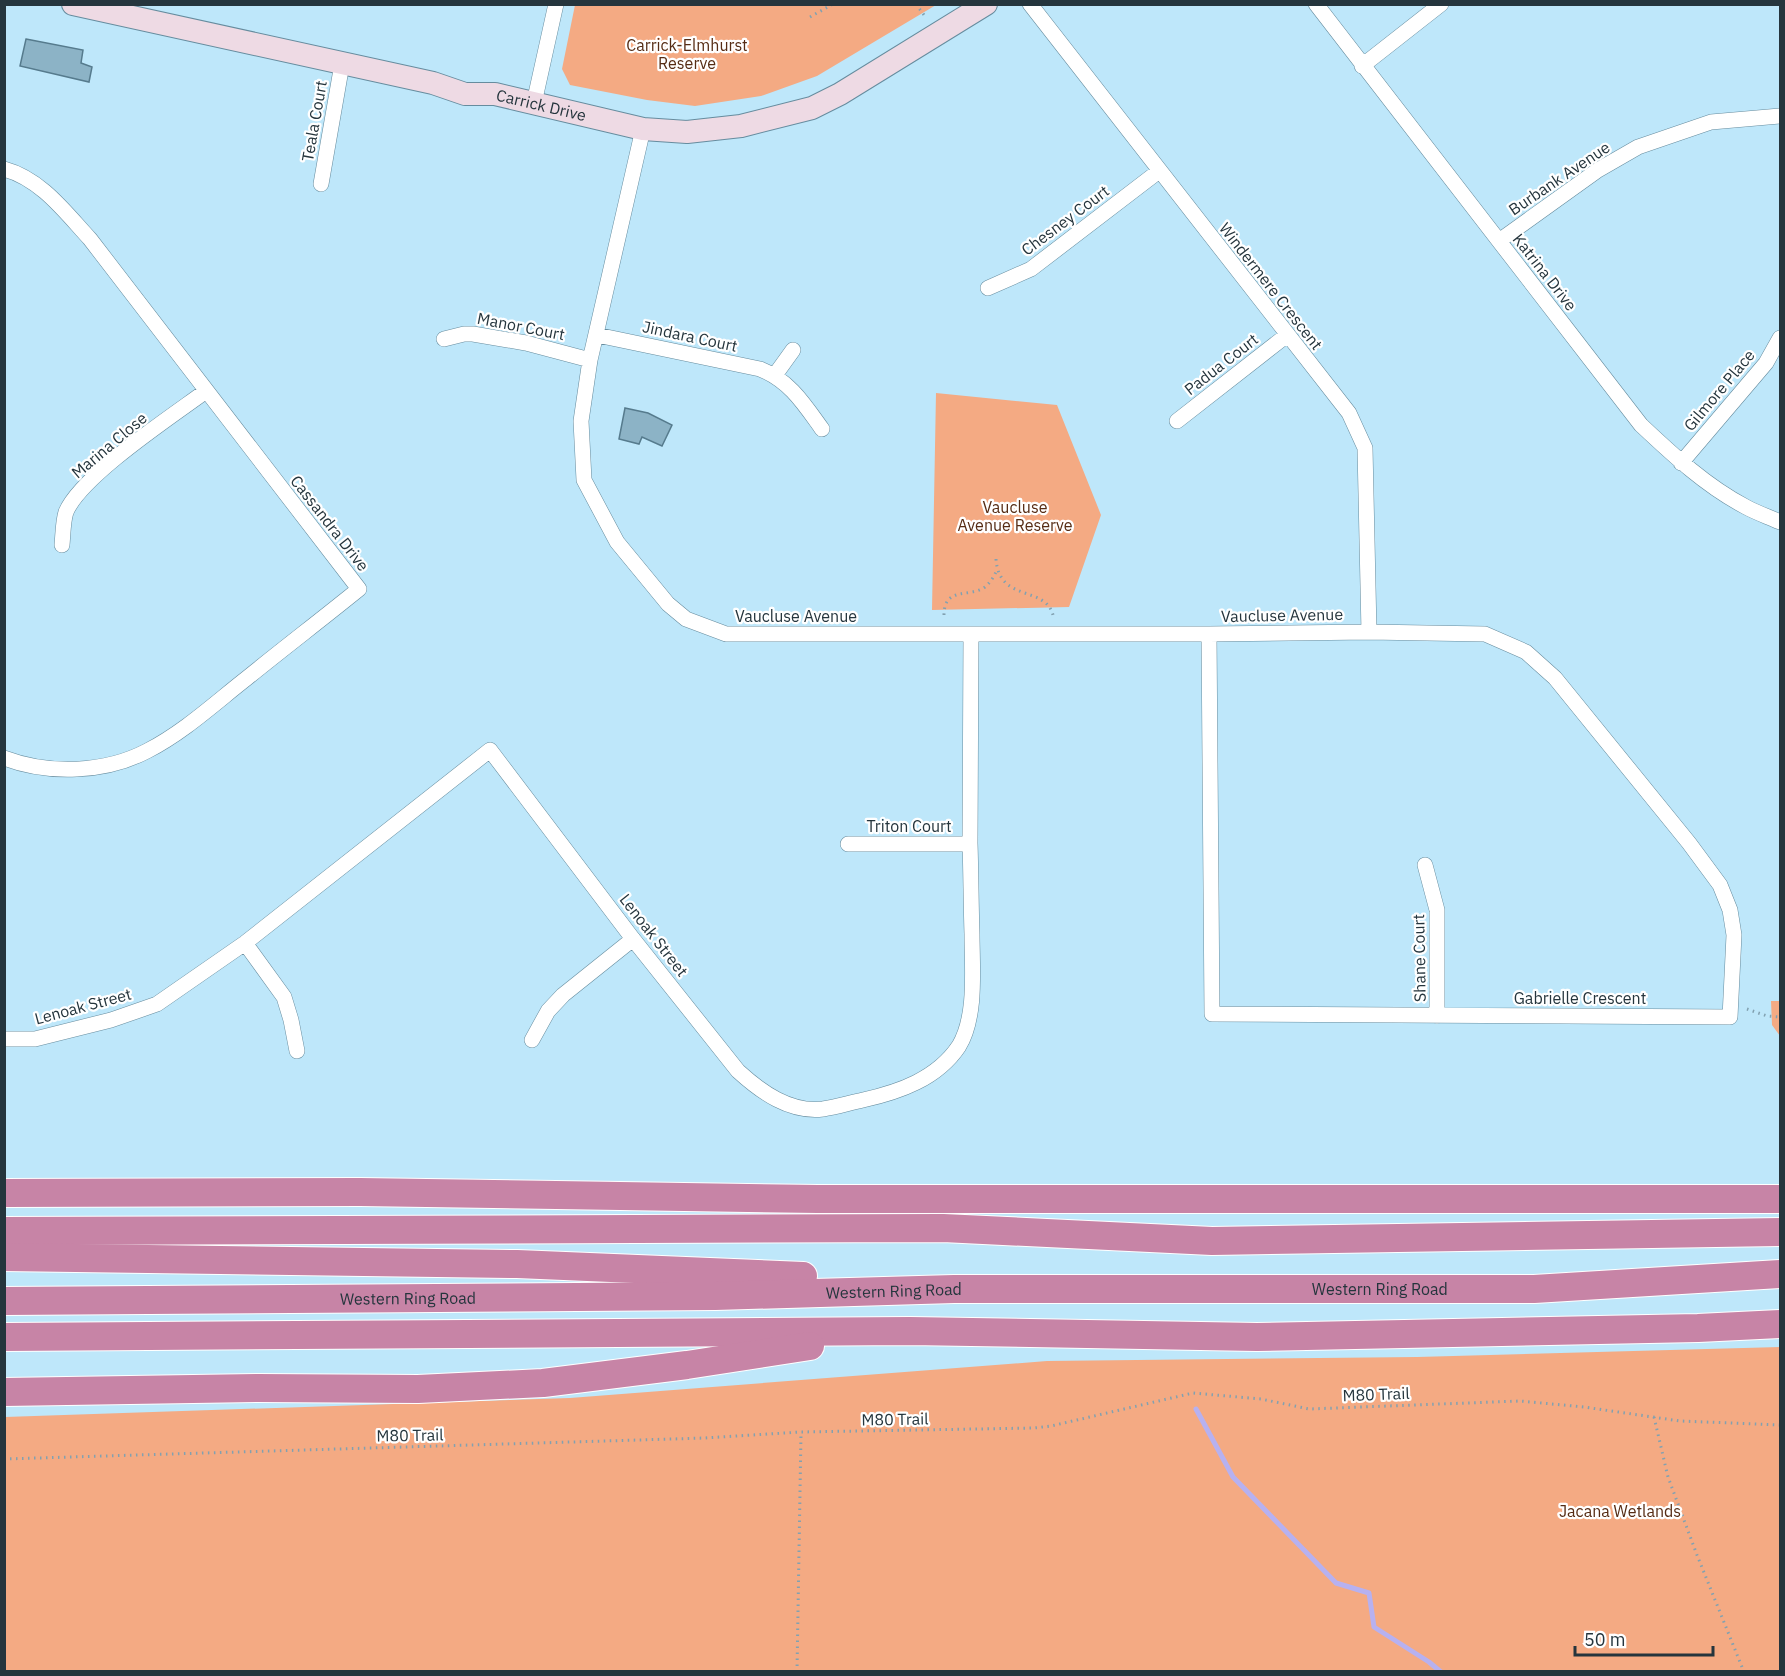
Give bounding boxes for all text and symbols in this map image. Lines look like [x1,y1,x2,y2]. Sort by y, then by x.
park label: Carrick-Elmhurst Reserve [626,35,748,73]
street label: Teala Court [297,79,331,163]
street label: Carrick Drive [494,85,588,125]
street label: Burbank Avenue [1505,137,1614,219]
street label: Chesney Court [1017,181,1113,259]
street label: Windermere Crescent [1215,218,1327,354]
street label: Katrina Drive [1509,229,1581,315]
street label: Manor Court [476,308,566,344]
street label: Jindara Court [641,316,739,356]
street label: Padua Court [1180,329,1262,399]
street label: Gilmore Place [1679,345,1759,435]
street label: Marina Close [67,407,151,482]
street label: Cassandra Drive [286,471,374,575]
park label: Vaucluse Avenue Reserve [957,497,1073,535]
street label: Vaucluse Avenue [1221,604,1343,626]
street label: Vaucluse Avenue [735,606,857,626]
street label: Triton Court [866,816,952,836]
street label: Lenoak Street [616,890,692,980]
street label: Shane Court [1408,914,1430,1002]
street label: Lenoak Street [32,983,134,1029]
street label: Gabrielle Crescent [1514,988,1646,1008]
street label: Western Ring Road [826,1279,962,1303]
street label: Western Ring Road [1312,1279,1448,1299]
street label: Western Ring Road [340,1288,476,1309]
street label: M80 Trail [1342,1383,1410,1405]
street label: M80 Trail [861,1408,929,1430]
street label: M80 Trail [376,1424,444,1446]
park label: Jacana Wetlands [1559,1501,1681,1521]
scale bar [1575,1619,1713,1657]
text: 50 m [1584,1628,1626,1651]

